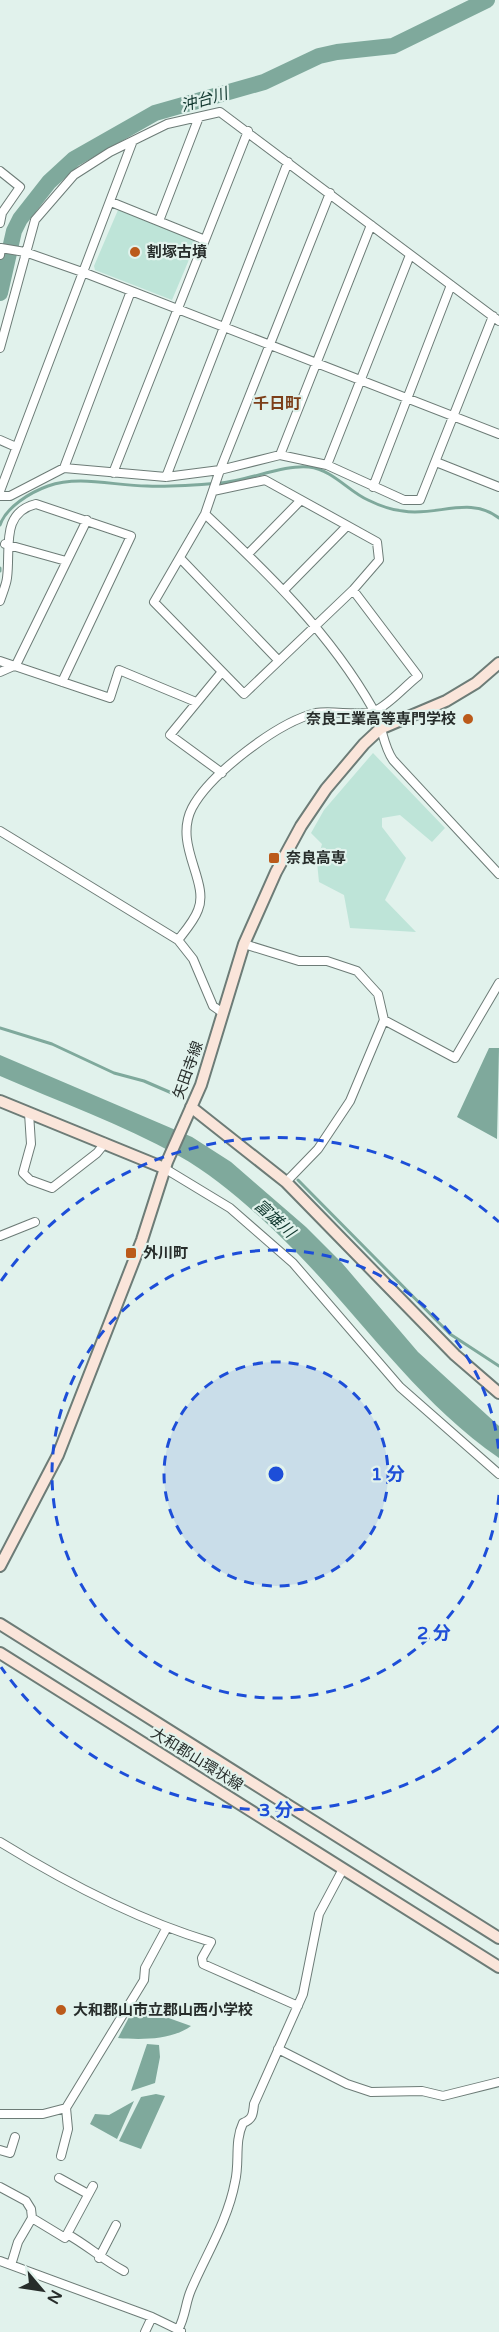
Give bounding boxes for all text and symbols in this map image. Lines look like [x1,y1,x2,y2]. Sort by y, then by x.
water label: 沖台川 [178,83,232,116]
place label: 割塚古墳 [147,243,207,261]
marker: 割塚古墳 [128,245,142,259]
district label: 千日町 [253,394,301,414]
place label: 奈良工業高等専門学校 [306,710,456,728]
marker: 奈良工業高等専門学校 [461,712,475,726]
place label: 奈良高専 [286,849,346,867]
marker: 奈良高専 [267,851,281,865]
street label: 矢田寺線 [169,1039,207,1101]
water label: 富雄川 [250,1195,300,1244]
place label: 外川町 [143,1244,188,1262]
marker: 外川町 [124,1246,138,1260]
text: 1 分 [371,1463,405,1485]
centre of rings [266,1464,286,1484]
text: 2 分 [417,1622,451,1644]
street label: 大和郡山環状線 [148,1724,246,1794]
text: 3 分 [259,1799,293,1821]
place label: 大和郡山市立郡山西小学校 [73,2001,253,2019]
marker: 大和郡山市立郡山西小学校 [54,2003,68,2017]
north arrow [12,2260,72,2320]
text: N [42,2286,66,2307]

